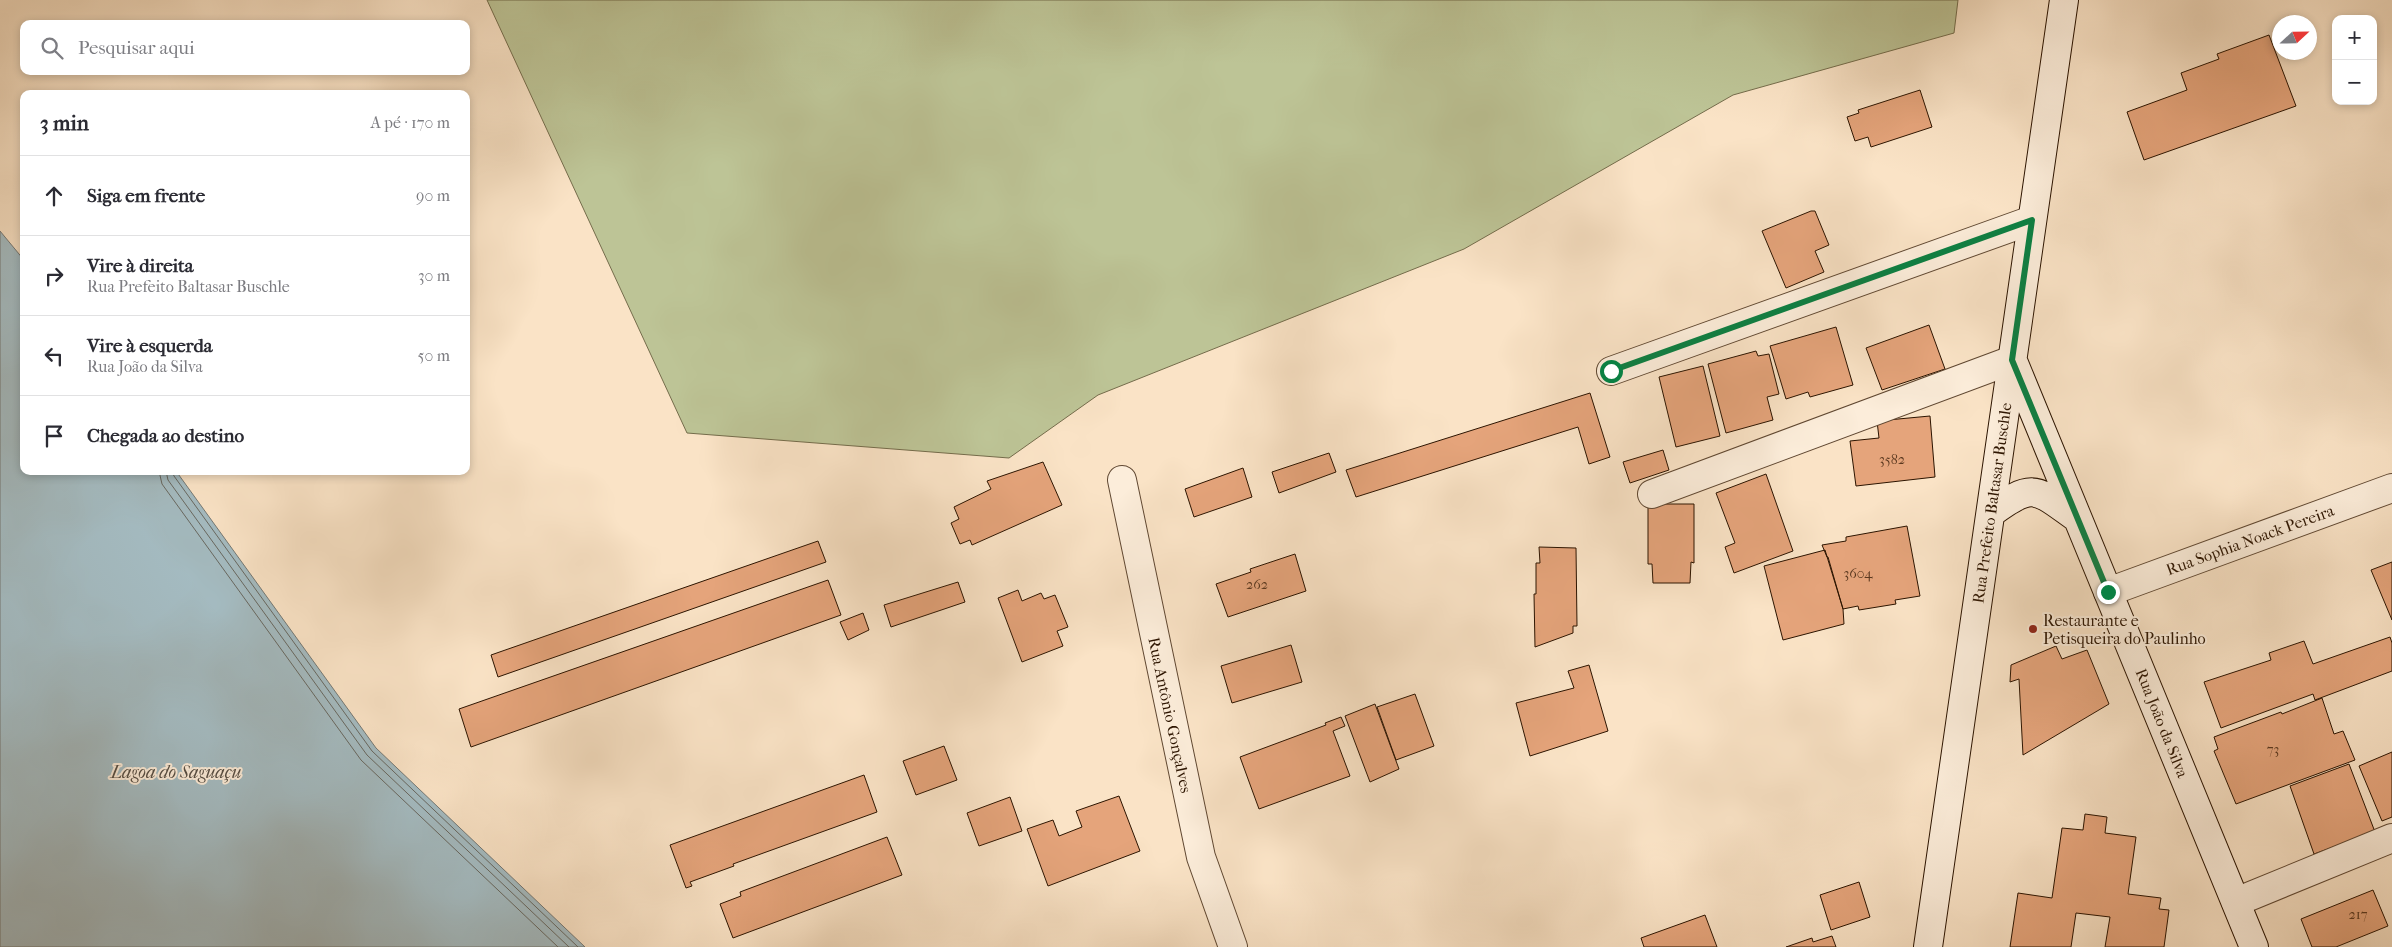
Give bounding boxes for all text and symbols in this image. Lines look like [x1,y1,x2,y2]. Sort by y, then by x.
north arrow [2272,15,2317,60]
map controls [2332,15,2377,105]
button: + [2332,15,2377,60]
search box [20,20,470,75]
icon: search [38,34,66,62]
text: Pesquisar aqui [78,37,195,59]
button: − [2332,60,2377,105]
text: 3 min [40,111,89,135]
text: A pé · 170 m [371,113,450,132]
icon: ahead [40,182,68,210]
text: Siga em frente [87,185,205,207]
text: 90 m [416,186,450,205]
text: Vire à direita [87,255,194,277]
icon: right [40,262,68,290]
text: 30 m [418,266,450,285]
text: Rua Prefeito Baltasar Buschle [87,277,290,296]
text: Vire à esquerda [87,335,213,357]
icon: left [40,342,68,370]
text: 50 m [418,346,450,365]
text: Rua João da Silva [87,357,203,376]
route start [1600,360,1623,383]
street label: Rua Prefeito Baltasar Buschle [1968,401,2016,605]
icon: arrive [40,422,68,450]
text: Chegada ao destino [87,425,244,447]
house number: 3582 [1879,451,1905,468]
street label: Rua Sophia Noack Pereira [2163,501,2337,579]
house number: 3604 [1843,565,1873,582]
house number: 262 [1246,576,1268,593]
route end [2097,581,2120,604]
place label: Restaurante e Petisqueira do Paulinho [2043,611,2206,648]
marker: Restaurante e Petisqueira do Paulinho [2027,623,2039,635]
street label: Rua Antônio Gonçalves [1144,635,1196,795]
street label: Rua João da Silva [2131,666,2193,781]
house number: 73 [2267,741,2279,758]
water label: Lagoa do Saguaçu [109,762,241,783]
house number: 217 [2349,906,2368,923]

